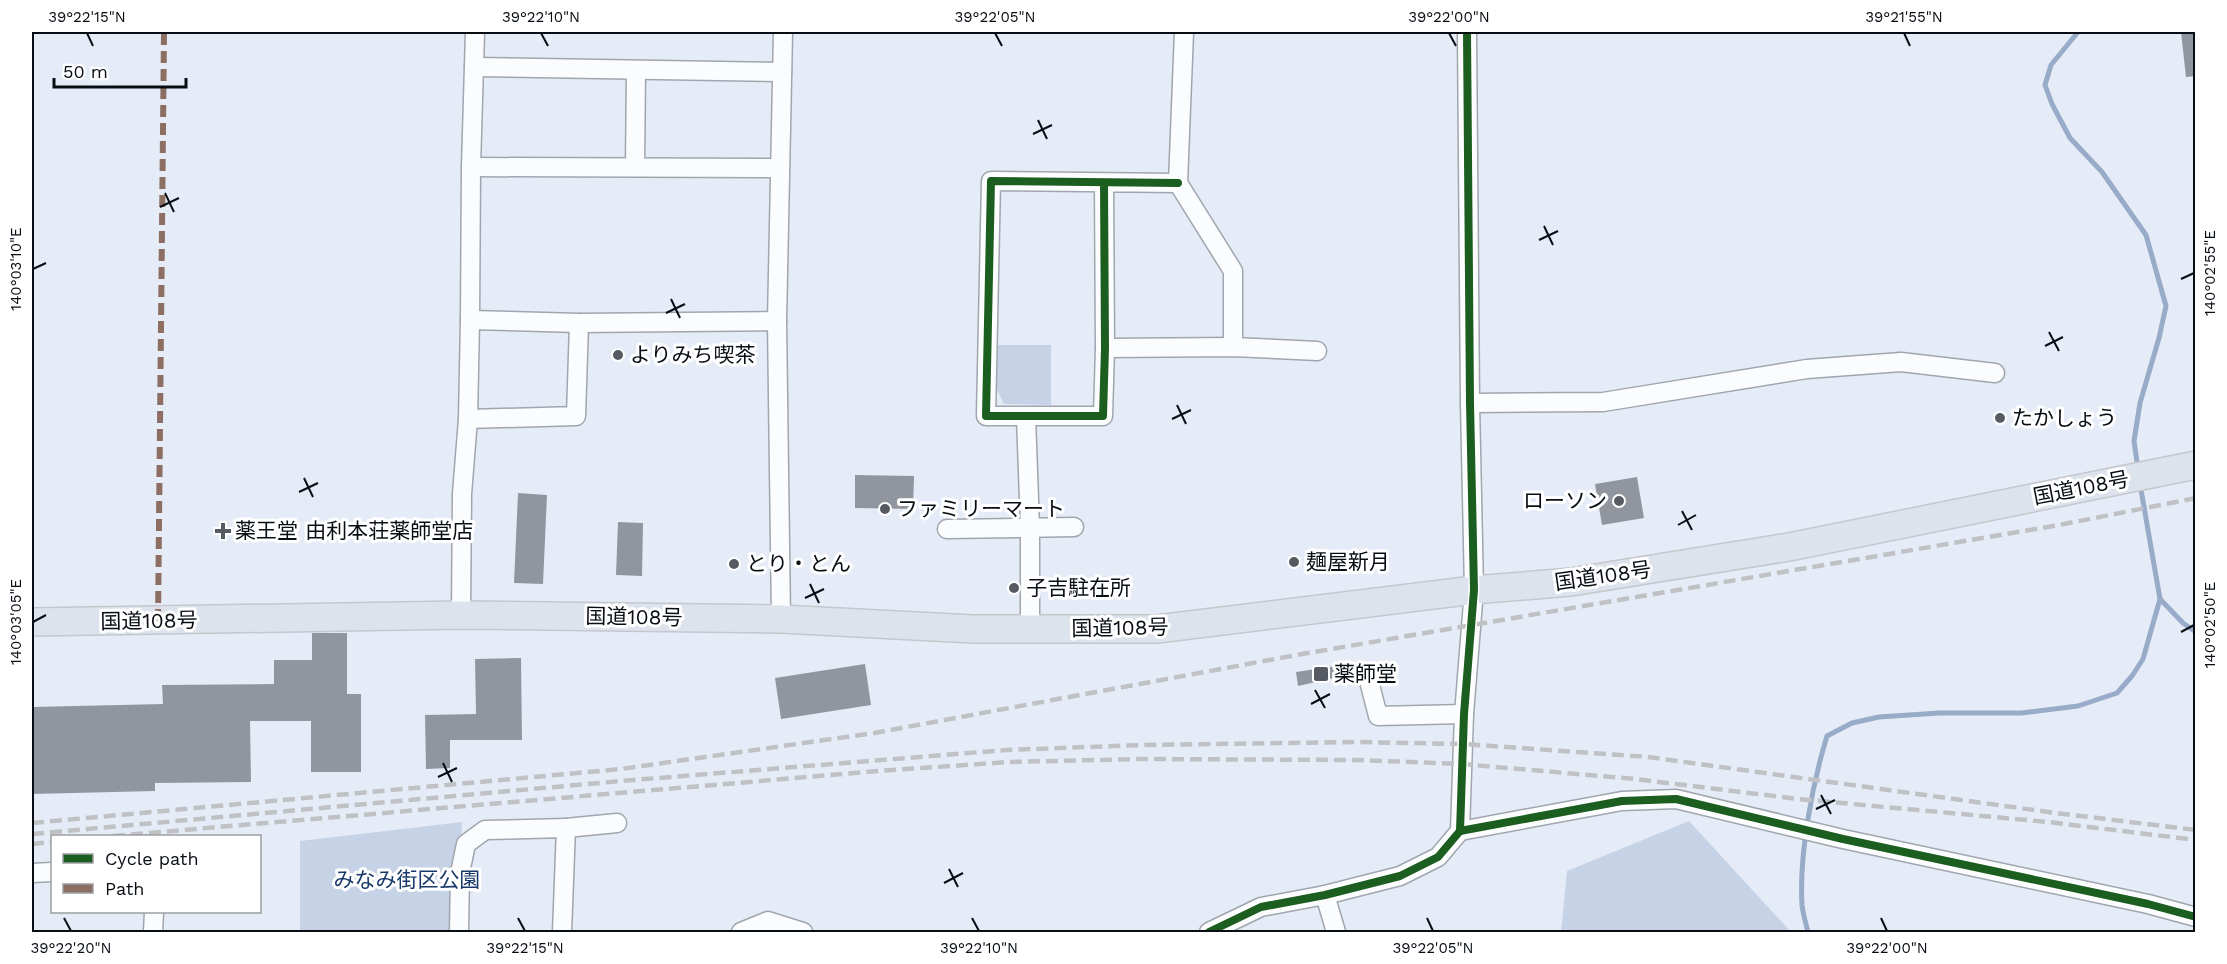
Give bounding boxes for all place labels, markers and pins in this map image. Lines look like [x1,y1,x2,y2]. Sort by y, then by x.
place label: よりみち喫茶 [630,342,756,367]
marker: よりみち喫茶 [611,348,625,362]
place label: たかしょう [2012,405,2117,430]
marker: たかしょう [1993,411,2007,425]
place label: ローソン [1523,488,1607,513]
marker: ローソン [1612,494,1626,508]
place label: ファミリーマート [897,496,1065,521]
marker: ファミリーマート [878,502,892,516]
place label: 薬王堂 由利本荘薬師堂店 [235,518,473,543]
marker: 薬王堂 由利本荘薬師堂店 [216,524,230,538]
place label: 麺屋新月 [1306,549,1390,574]
place label: とり・とん [746,551,851,576]
marker: 麺屋新月 [1287,555,1301,569]
marker: とり・とん [727,557,741,571]
place label: 子吉駐在所 [1026,575,1131,600]
marker: 子吉駐在所 [1007,581,1021,595]
place label: 薬師堂 [1334,661,1397,686]
marker: 薬師堂 [1312,665,1330,683]

